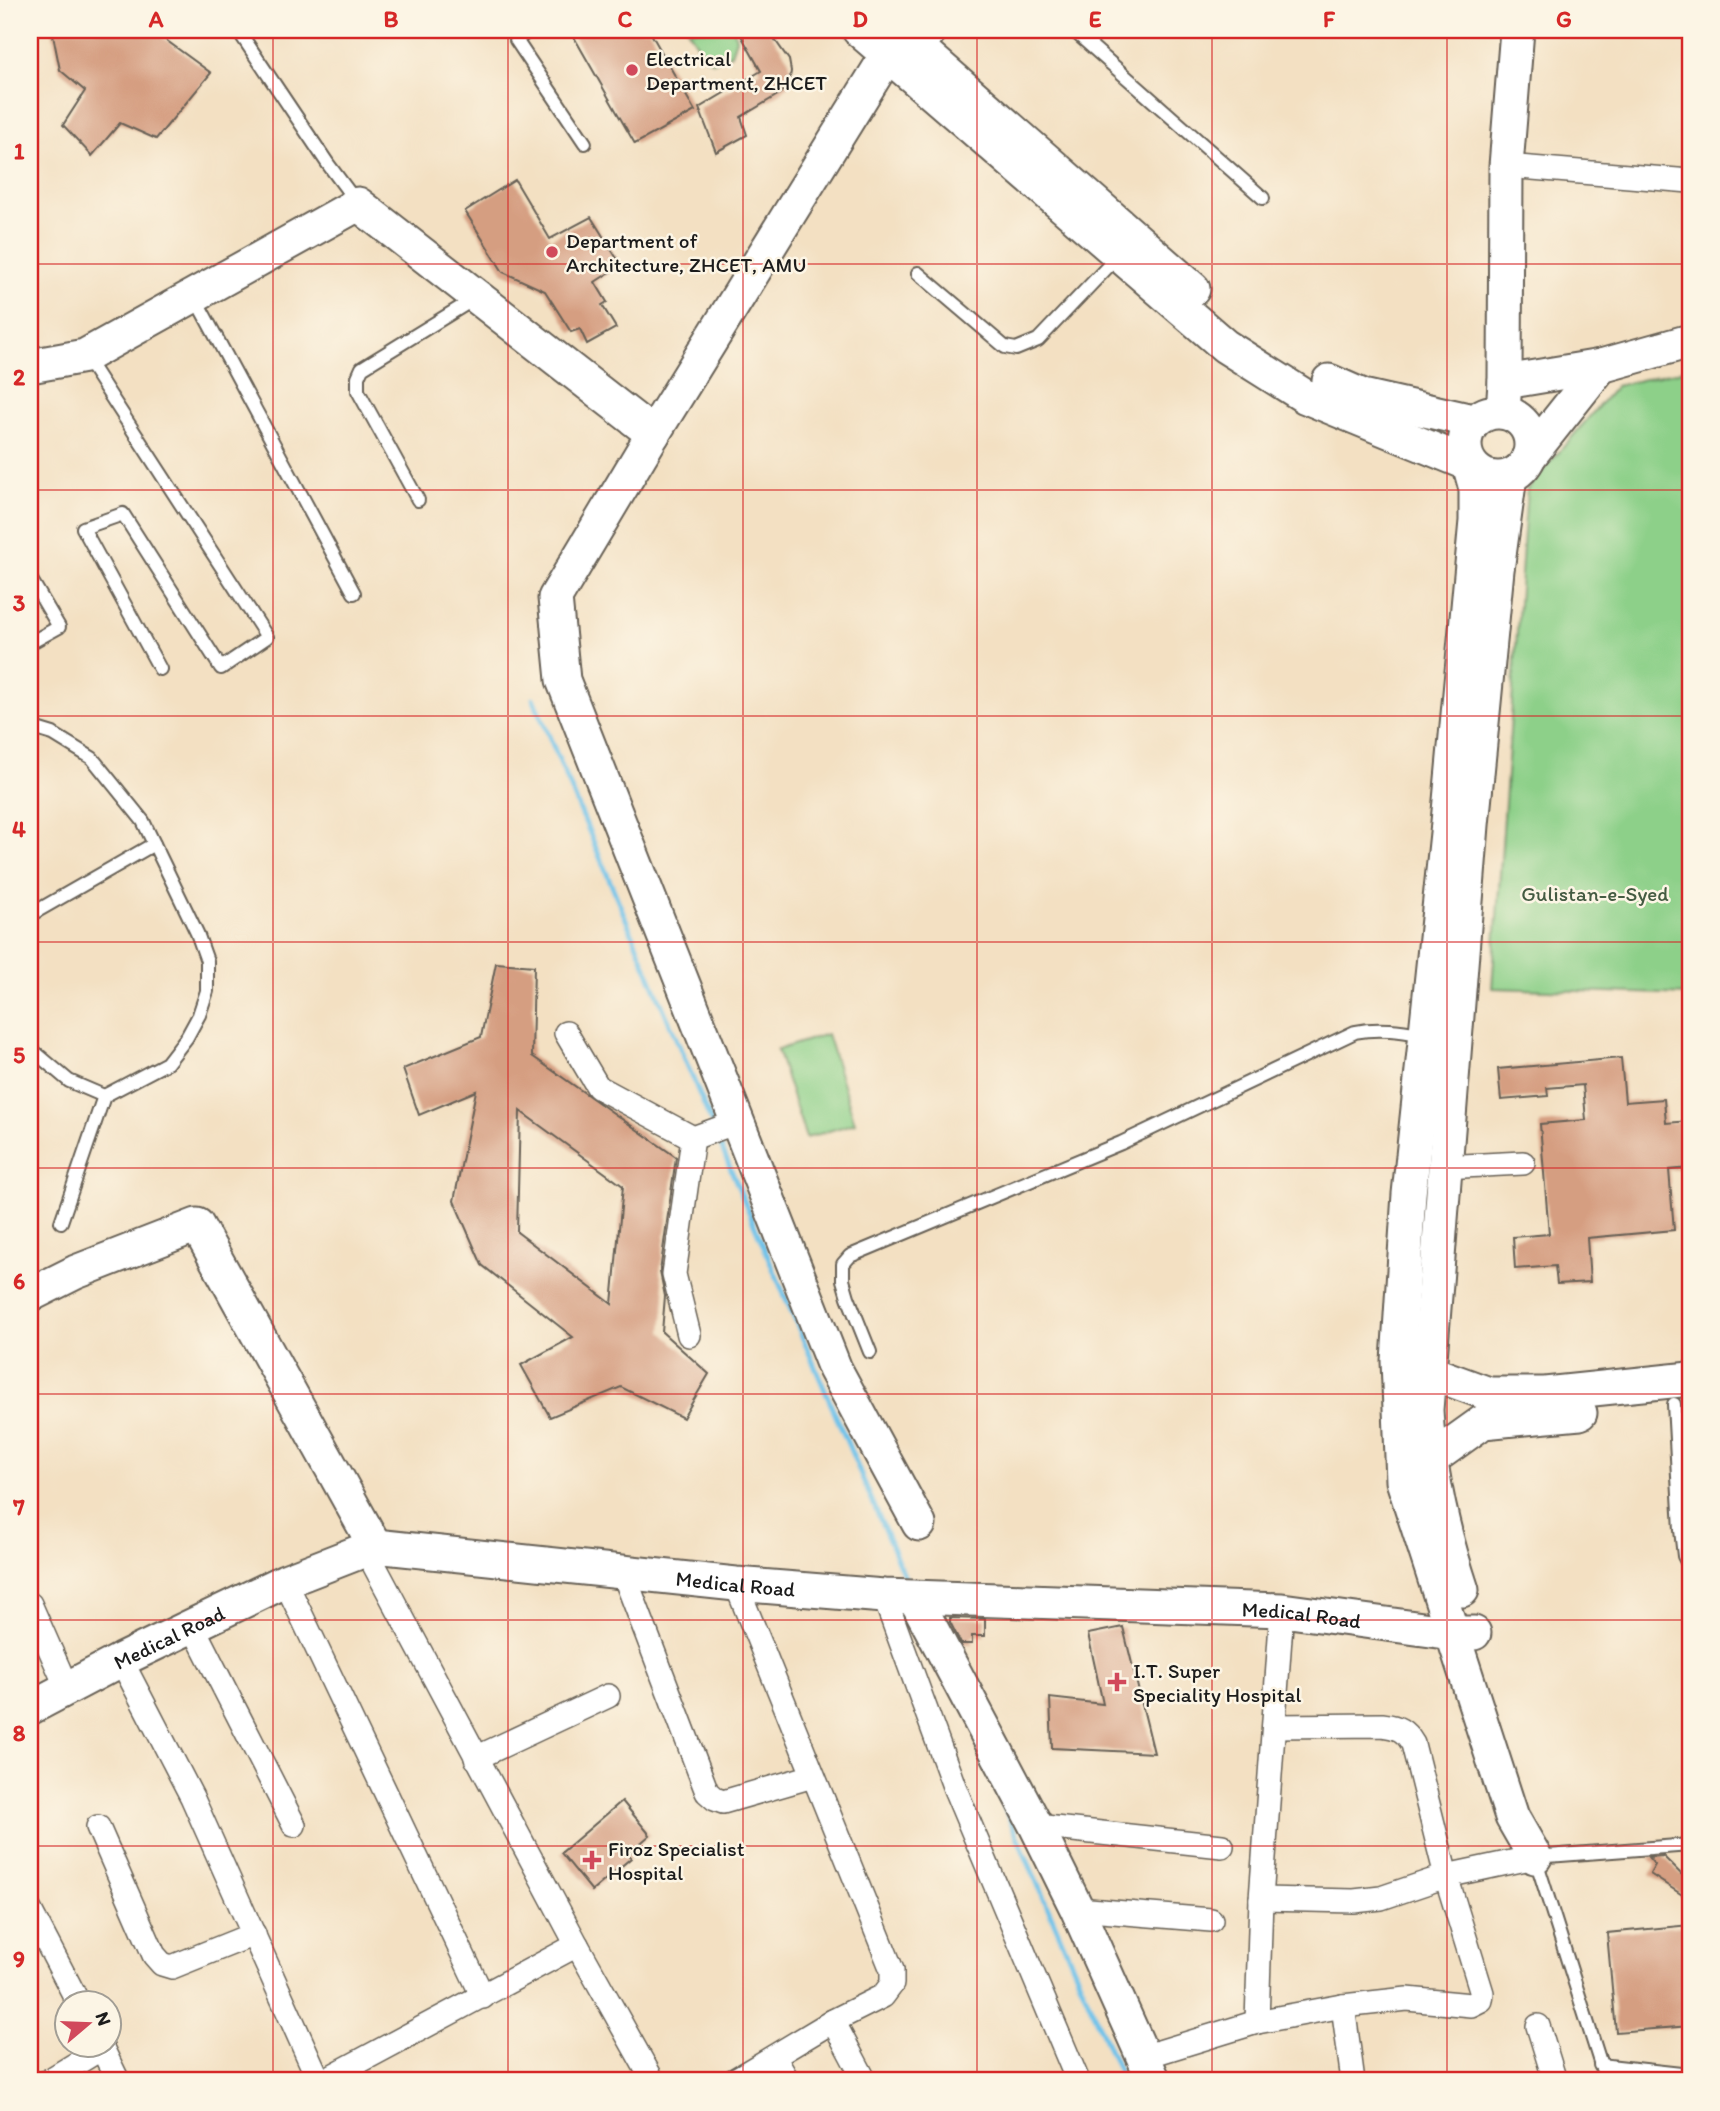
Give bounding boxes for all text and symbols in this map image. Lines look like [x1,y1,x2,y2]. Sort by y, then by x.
text: A [148,5,164,33]
text: B [384,5,399,33]
text: C [618,5,633,33]
text: D [852,5,868,33]
text: E [1089,5,1102,33]
text: F [1323,5,1336,33]
text: G [1556,5,1572,33]
place label: Electrical Department, ZHCET [646,46,827,95]
marker: Electrical Department, ZHCET [624,62,640,78]
text: 1 [14,137,25,165]
place label: Department of Architecture, ZHCET, AMU [566,228,806,277]
marker: Department of Architecture, ZHCET, AMU [544,244,560,260]
text: 2 [13,363,26,391]
text: 3 [13,589,26,617]
text: 4 [12,815,26,843]
park label: Gulistan-e-Syed [1521,881,1669,906]
text: 5 [13,1041,25,1069]
text: 6 [13,1267,25,1295]
text: 7 [12,1493,25,1521]
street label: Medical Road [675,1565,797,1601]
street label: Medical Road [1241,1596,1363,1633]
street label: Medical Road [109,1599,229,1674]
place label: I.T. Super Speciality Hospital [1133,1658,1301,1707]
marker: I.T. Super Speciality Hospital [1107,1672,1127,1692]
text: 8 [13,1719,26,1747]
place label: Firoz Specialist Hospital [608,1836,745,1885]
marker: Firoz Specialist Hospital [582,1850,602,1870]
text: 9 [13,1945,25,1973]
north arrow [52,1988,122,2058]
text: N [91,2009,117,2028]

